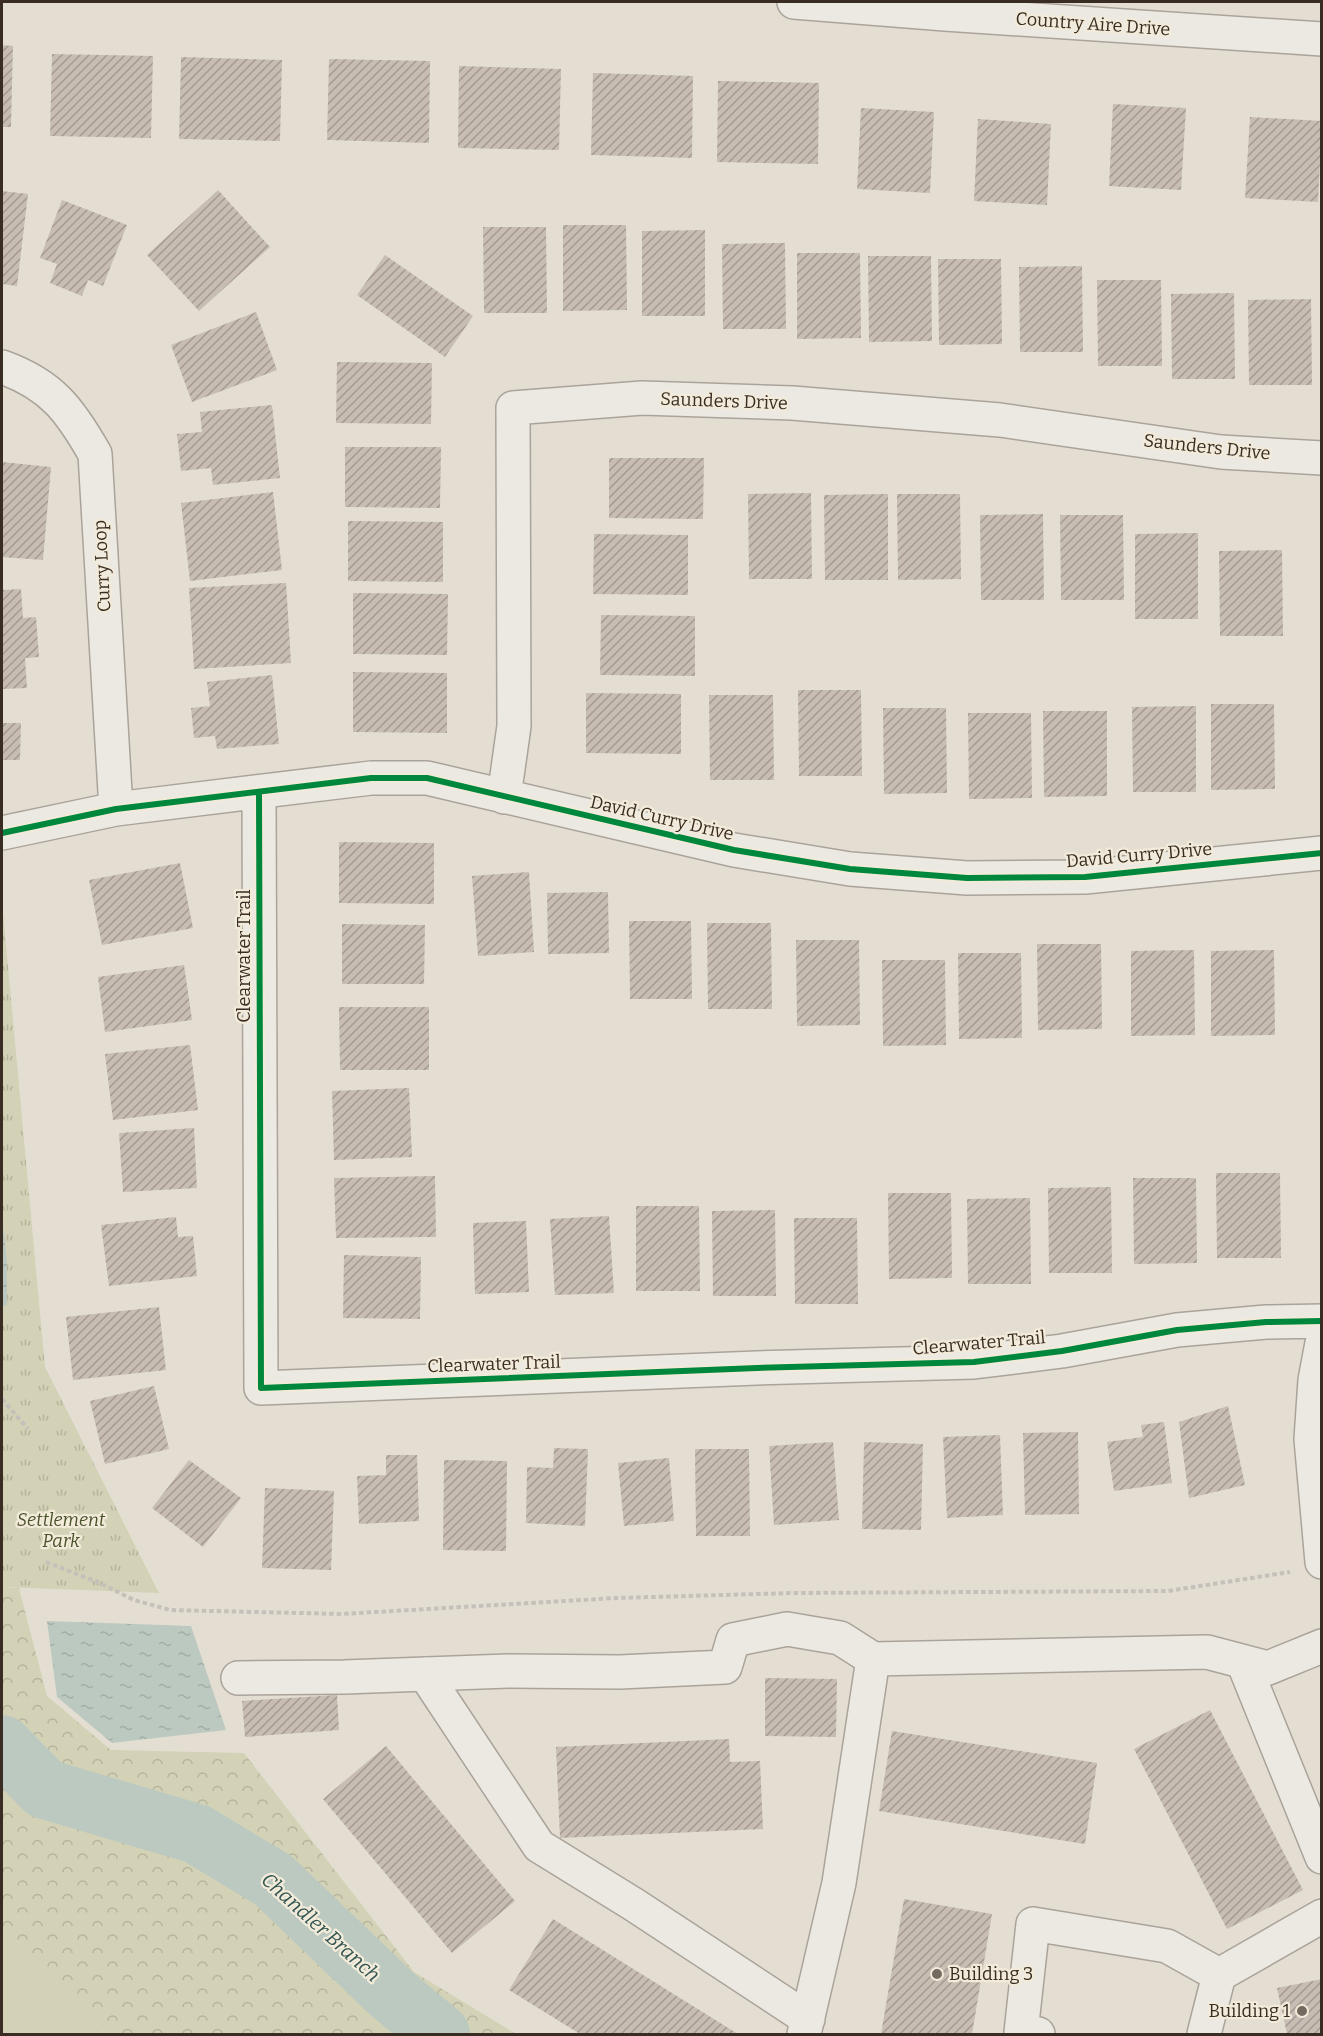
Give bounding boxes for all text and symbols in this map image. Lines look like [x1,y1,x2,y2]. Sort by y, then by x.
street label: Country Aire Drive [1015,8,1171,40]
street label: Saunders Drive [660,388,788,414]
street label: Saunders Drive [1142,429,1272,465]
street label: Curry Loop [89,519,115,613]
street label: David Curry Drive [588,791,736,845]
street label: David Curry Drive [1065,838,1213,872]
street label: Clearwater Trail [233,889,255,1023]
street label: Clearwater Trail [912,1326,1046,1360]
street label: Clearwater Trail [427,1351,561,1377]
park label: Settlement Park [17,1509,106,1552]
water label: Chandler Branch [257,1867,385,1987]
place label: Building 3 [949,1963,1033,1985]
marker: Building 3 [930,1967,944,1981]
place label: Building 1 [1209,2000,1291,2022]
marker: Building 1 [1295,2004,1309,2018]

